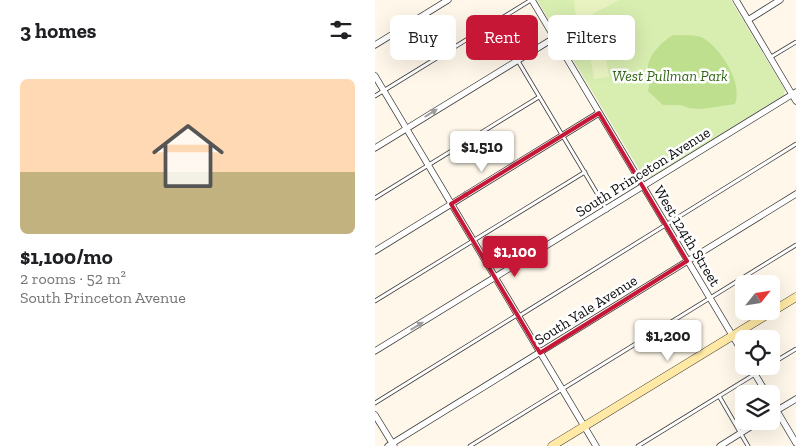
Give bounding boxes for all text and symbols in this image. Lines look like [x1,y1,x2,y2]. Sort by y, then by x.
chip: Buy [390,15,456,60]
chip: Rent [466,15,538,60]
chip: Filters [548,15,635,60]
icon: filters [327,16,355,44]
text: 3 homes [20,18,96,43]
park label: West Pullman Park [612,67,728,85]
one-way arrow [425,109,438,118]
icon: home [143,111,233,201]
street label: South Princeton Avenue [572,123,714,221]
pin: $1,510 [441,130,523,173]
text: $1,510 [461,137,503,156]
street label: West 124th Street [650,182,724,290]
one-way arrow [462,189,475,198]
pin: $1,100 [474,236,556,278]
text: $1,100 [494,242,536,261]
text: $1,100/mo [20,244,113,269]
text: 2 rooms · 52 m² [20,269,126,288]
street label: South Yale Avenue [531,271,641,349]
north arrow [735,275,780,320]
map controls [735,275,780,430]
text: South Princeton Avenue [20,288,186,307]
pin: $1,200 [627,320,709,362]
one-way arrow [410,321,423,330]
text: $1,200 [646,326,690,345]
button: locate [735,330,780,375]
button: layers [735,385,780,430]

